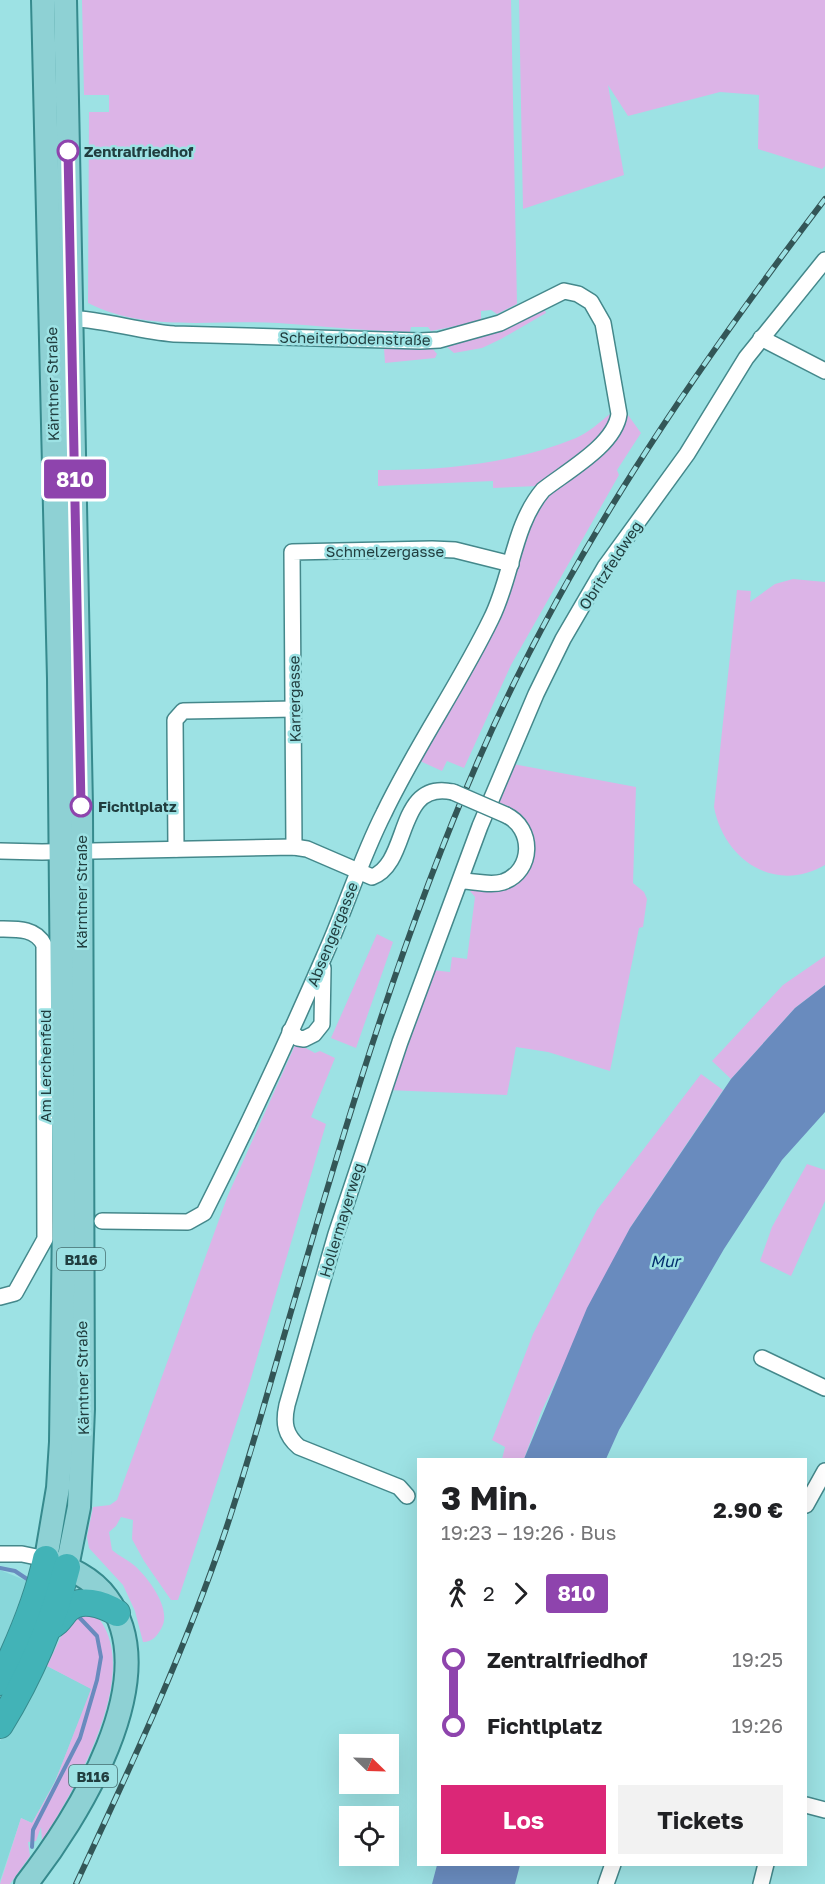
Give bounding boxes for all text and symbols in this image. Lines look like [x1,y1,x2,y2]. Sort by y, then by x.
marker: Zentralfriedhof [57,140,79,162]
place label: Zentralfriedhof [84,142,194,160]
street label: Kärntner Straße [42,327,62,441]
street label: Scheiterbodenstraße [279,328,431,348]
line badge: 810 [40,460,110,498]
text: 810 [56,466,94,492]
street label: Obritzfeldweg [575,517,645,613]
street label: Schmelzergasse [326,542,444,560]
street label: Karrergasse [284,655,304,743]
marker: Fichtlplatz [70,795,92,817]
place label: Fichtlplatz [98,797,177,815]
street label: Kärntner Straße [72,835,90,949]
street label: Absengergasse [303,879,361,989]
street label: Am Lerchenfeld [36,1009,54,1123]
street label: Hollermayerweg [315,1161,367,1279]
road number: B116 [57,1248,105,1270]
water label: Mur [650,1251,683,1271]
street label: Kärntner Straße [72,1321,92,1435]
text: 3 Min. [441,1478,538,1517]
text: 2.90 € [713,1496,783,1523]
text: 19:23 – 19:26 · Bus [441,1520,616,1544]
icon: walk [441,1577,474,1610]
icon: forward [504,1577,537,1610]
text: 810 [558,1580,596,1606]
text: 2 [483,1581,495,1605]
text: Zentralfriedhof [487,1646,647,1673]
text: 19:25 [732,1647,783,1671]
text: Fichtlplatz [487,1712,602,1739]
text: 19:26 [732,1713,783,1737]
north arrow [339,1734,399,1794]
map controls [339,1734,399,1866]
road number: B116 [69,1765,117,1787]
button: Los [441,1785,606,1854]
button: Tickets [618,1785,783,1854]
button: locate [339,1806,399,1866]

